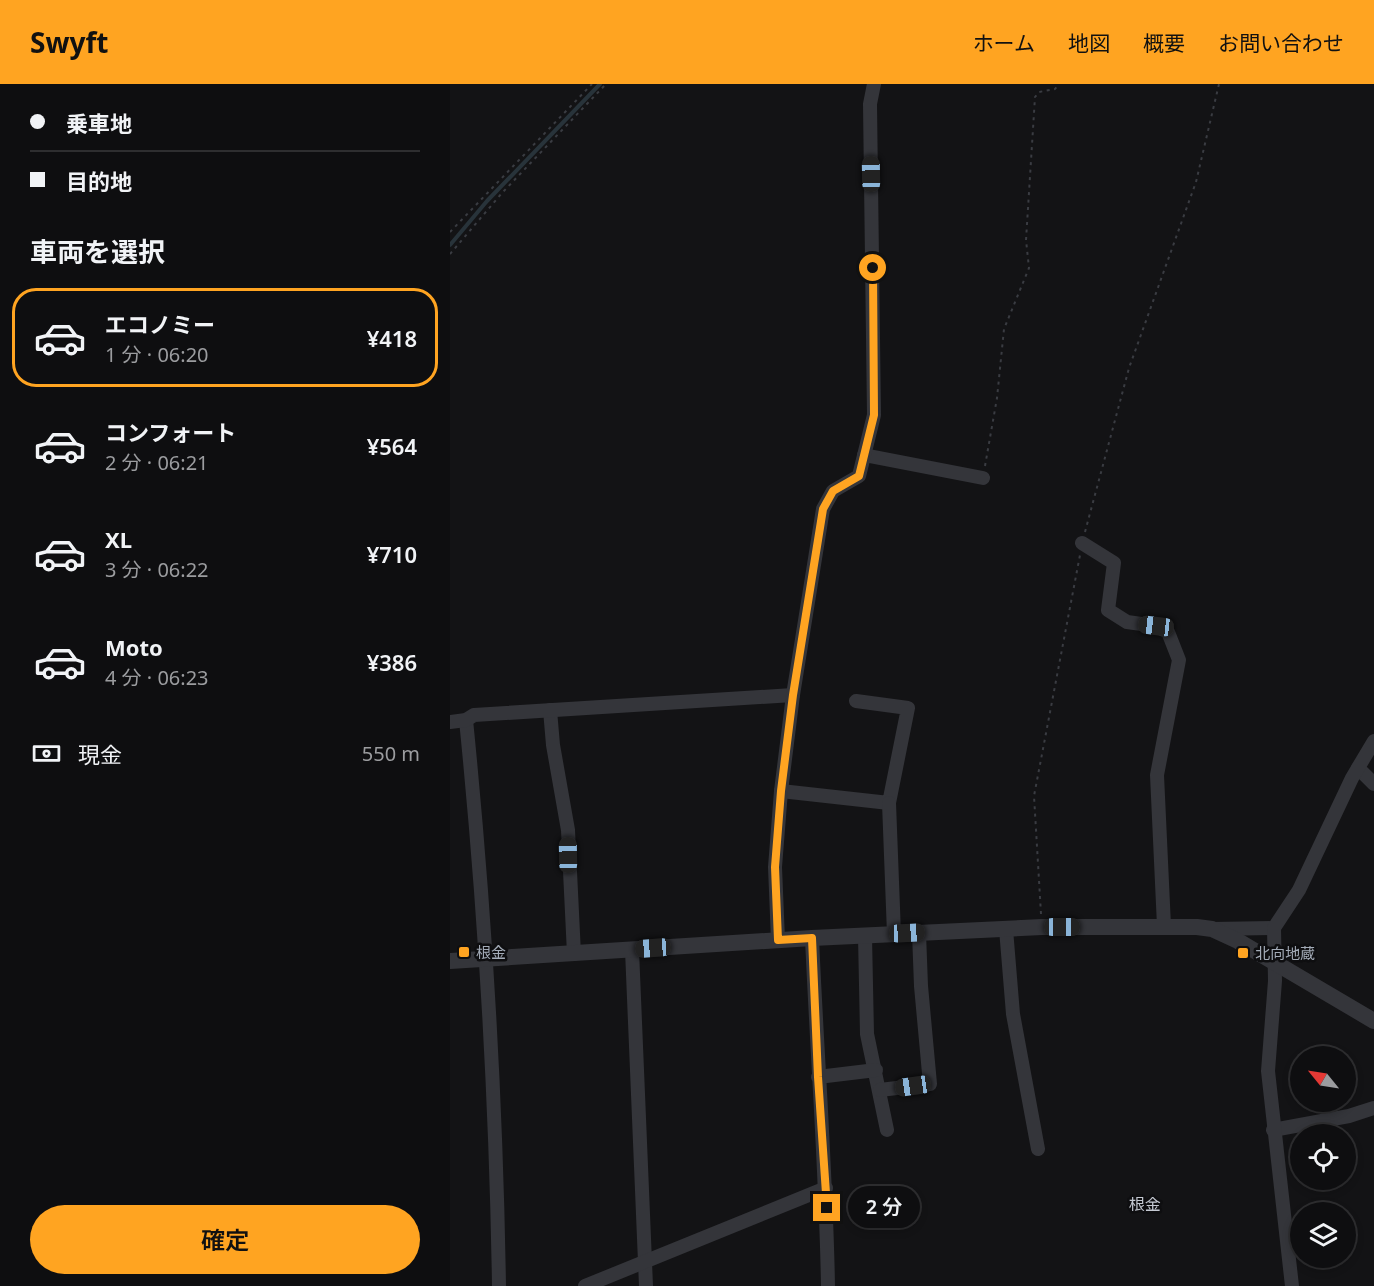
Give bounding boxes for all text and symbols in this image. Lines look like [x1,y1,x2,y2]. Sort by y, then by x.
text: Swyft [30,23,108,61]
text: ホーム [973,29,1035,57]
text: 地図 [1068,29,1110,57]
text: 概要 [1143,29,1185,57]
text: お問い合わせ [1218,29,1344,57]
text: 乗車地 [66,108,132,138]
car [862,156,880,192]
text: 目的地 [66,166,132,196]
text: 車両を選択 [30,233,165,270]
route start [859,254,886,281]
text: エコノミー [105,309,215,339]
icon: car [33,311,87,365]
text: ¥418 [367,323,417,353]
text: 1 分 · 06:20 [105,341,209,368]
text: コンフォート [105,417,236,447]
icon: car [33,419,87,473]
text: ¥564 [367,431,417,461]
text: 2 分 · 06:21 [105,449,209,476]
text: XL [105,524,132,554]
icon: car [33,527,87,581]
text: ¥710 [367,539,417,569]
text: 3 分 · 06:22 [105,556,209,583]
car [1137,615,1175,637]
text: Moto [105,632,163,662]
icon: car [33,635,87,689]
text: ¥386 [367,647,417,677]
text: 4 分 · 06:23 [105,664,209,691]
icon: cash [30,737,63,770]
text: 現金 [78,739,122,769]
text: 550 m [362,740,420,767]
car [559,837,577,873]
car [1044,918,1080,936]
car [889,923,925,943]
car [634,938,672,958]
place label: 根金 [476,942,506,962]
place label: 北向地蔵 [1255,943,1315,963]
marker: 根金 [457,945,471,959]
marker: 北向地蔵 [1236,946,1250,960]
north arrow [1290,1046,1356,1112]
map controls [1290,1046,1356,1268]
car [894,1075,932,1097]
button: locate [1290,1124,1356,1190]
callout: 2 分 [848,1187,920,1229]
text: 2 分 [866,1193,902,1220]
district label: 根金 [1129,1193,1161,1215]
route end [813,1194,840,1221]
button: layers [1290,1202,1356,1268]
button: 確定 [30,1205,420,1274]

